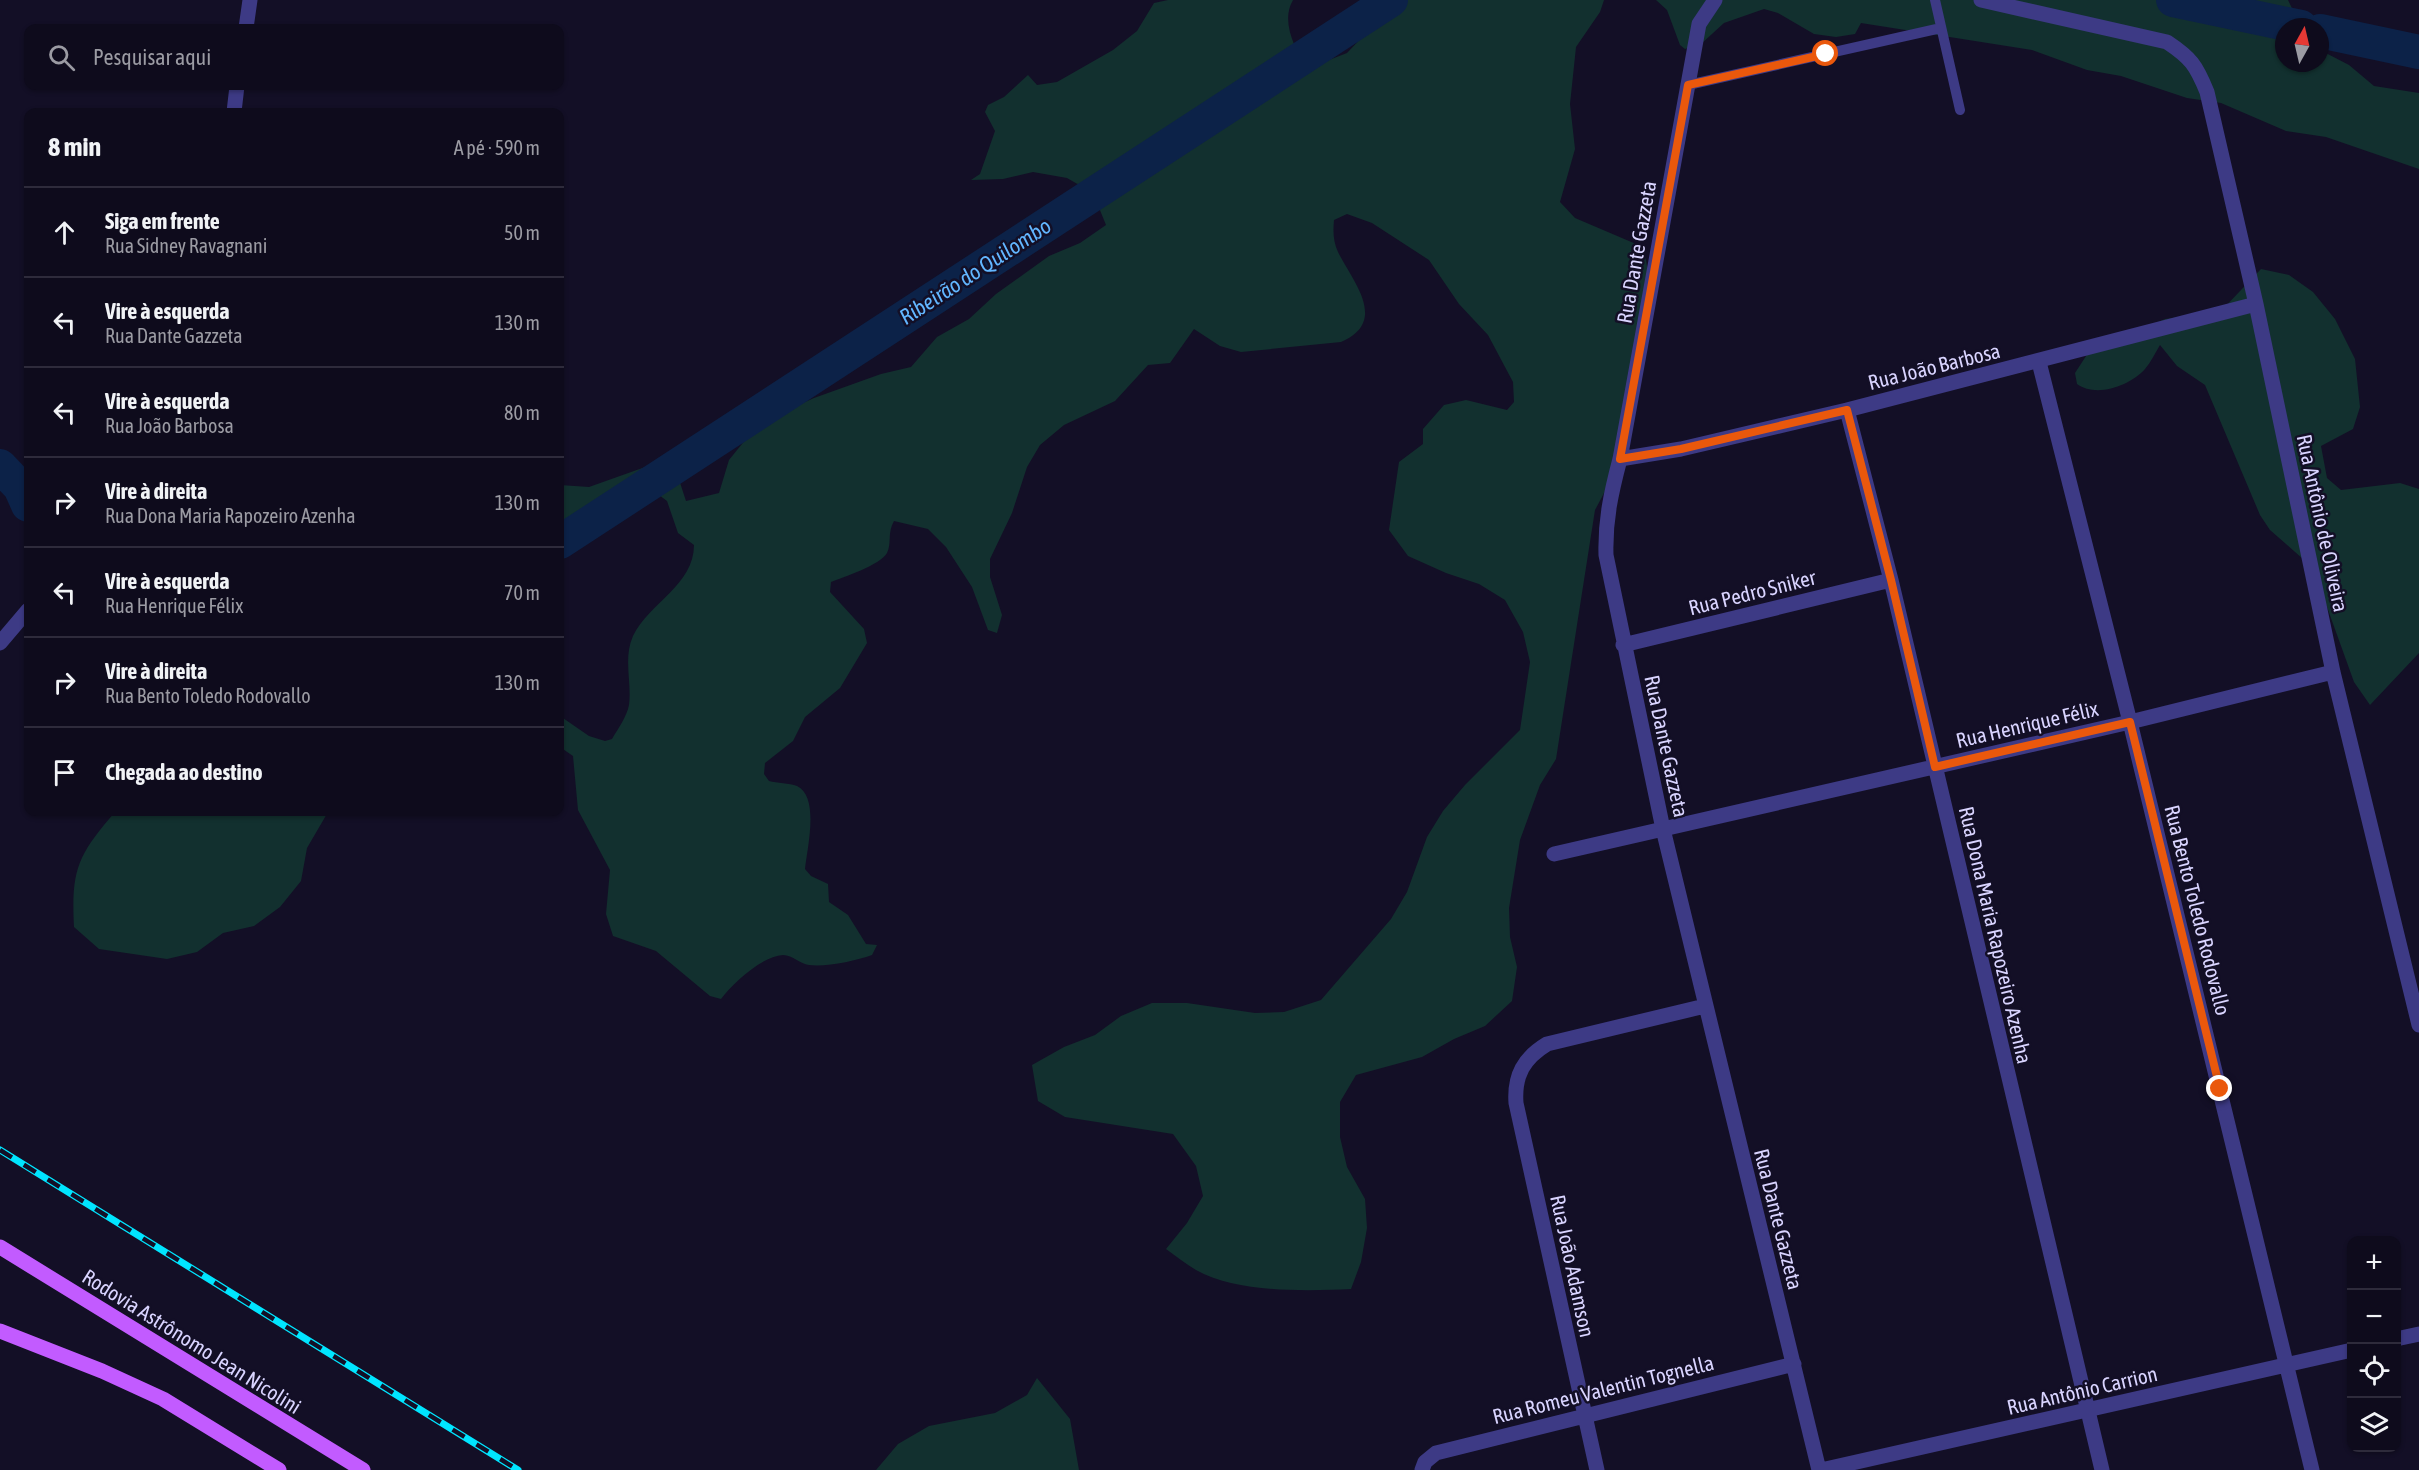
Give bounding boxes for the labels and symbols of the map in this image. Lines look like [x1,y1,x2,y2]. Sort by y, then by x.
north arrow [2275,18,2329,72]
route start [1812,40,1838,66]
street label: Rua Dante Gazzeta [1612,179,1660,325]
water label: Ribeirão do Quilombo [894,212,1056,330]
street label: Rua João Barbosa [1865,338,2003,394]
street label: Rua Antônio de Oliveira [2292,432,2354,614]
street label: Rua Pedro Sniker [1686,564,1819,619]
street label: Rua Dante Gazzeta [1640,673,1694,819]
street label: Rua Henrique Félix [1954,696,2101,752]
street label: Rua Bento Toledo Rodovallo [2160,802,2236,1018]
street label: Rua Dona Maria Rapozeiro Azenha [1955,804,2037,1066]
route end [2206,1075,2232,1101]
street label: Rua Dante Gazzeta [1750,1146,1808,1292]
street label: Rua João Adamson [1546,1193,1600,1339]
street label: Rodovia Astrônomo Jean Nicolini [78,1264,306,1418]
street label: Rua Romeu Valentin Tognella [1490,1350,1716,1428]
street label: Rua Antônio Carrion [2004,1361,2160,1419]

